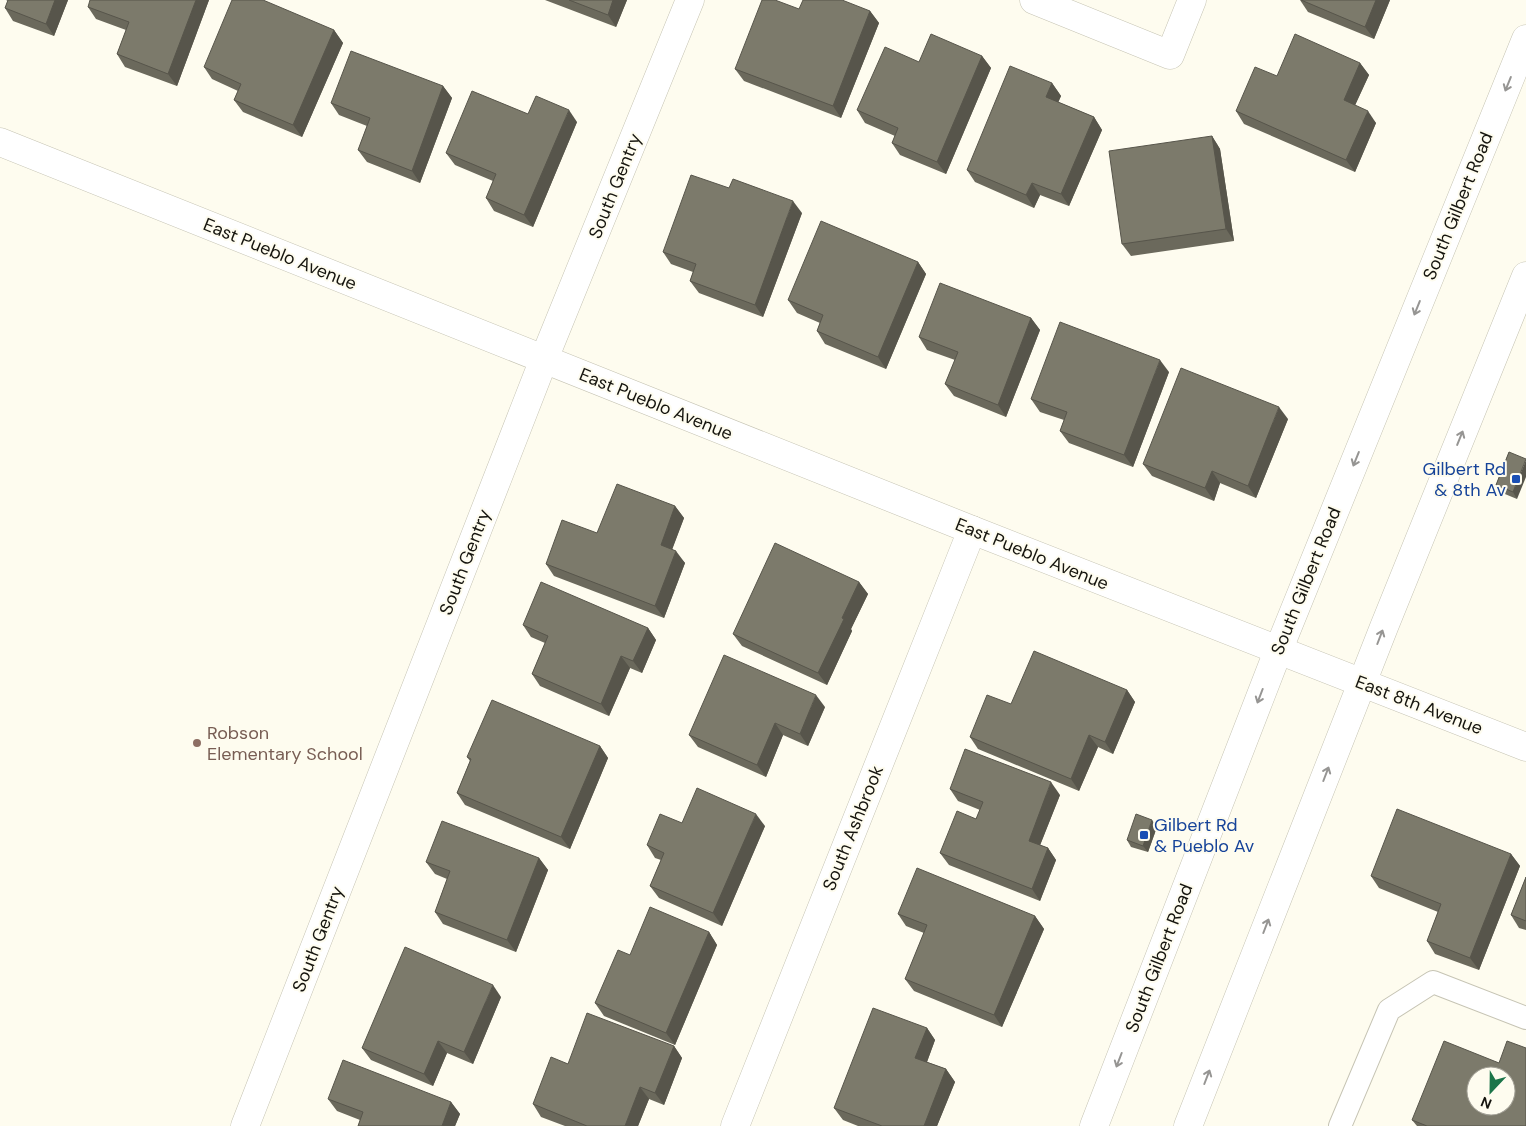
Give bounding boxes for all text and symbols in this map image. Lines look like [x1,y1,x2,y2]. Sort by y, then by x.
one-way arrow [1502,76,1512,91]
street label: South Gilbert Road [1417,128,1499,284]
street label: South Gentry [583,130,647,242]
street label: East Pueblo Avenue [200,212,360,296]
one-way arrow [1412,300,1421,315]
street label: East Pueblo Avenue [576,362,736,446]
one-way arrow [1456,431,1466,446]
one-way arrow [1351,451,1360,466]
place label: Gilbert Rd & 8th Av [1423,457,1506,502]
marker: Gilbert Rd & 8th Av [1510,473,1522,485]
street label: South Gilbert Road [1265,503,1347,659]
street label: South Gentry [434,506,496,618]
street label: East Pueblo Avenue [952,512,1112,596]
one-way arrow [1376,630,1385,645]
street label: East 8th Avenue [1352,670,1486,740]
one-way arrow [1255,688,1264,703]
place label: Robson Elementary School [207,721,363,766]
marker: Robson Elementary School [191,737,203,749]
street label: South Ashbrook [817,762,889,894]
one-way arrow [1322,767,1331,783]
place label: Gilbert Rd & Pueblo Av [1154,813,1255,858]
marker: Gilbert Rd & Pueblo Av [1138,829,1150,841]
street label: South Gilbert Road [1120,880,1198,1036]
street label: South Gentry [287,883,349,995]
one-way arrow [1262,919,1272,934]
one-way arrow [1114,1052,1124,1067]
north arrow [1466,1066,1516,1116]
one-way arrow [1203,1070,1212,1085]
text: N [1478,1093,1494,1113]

